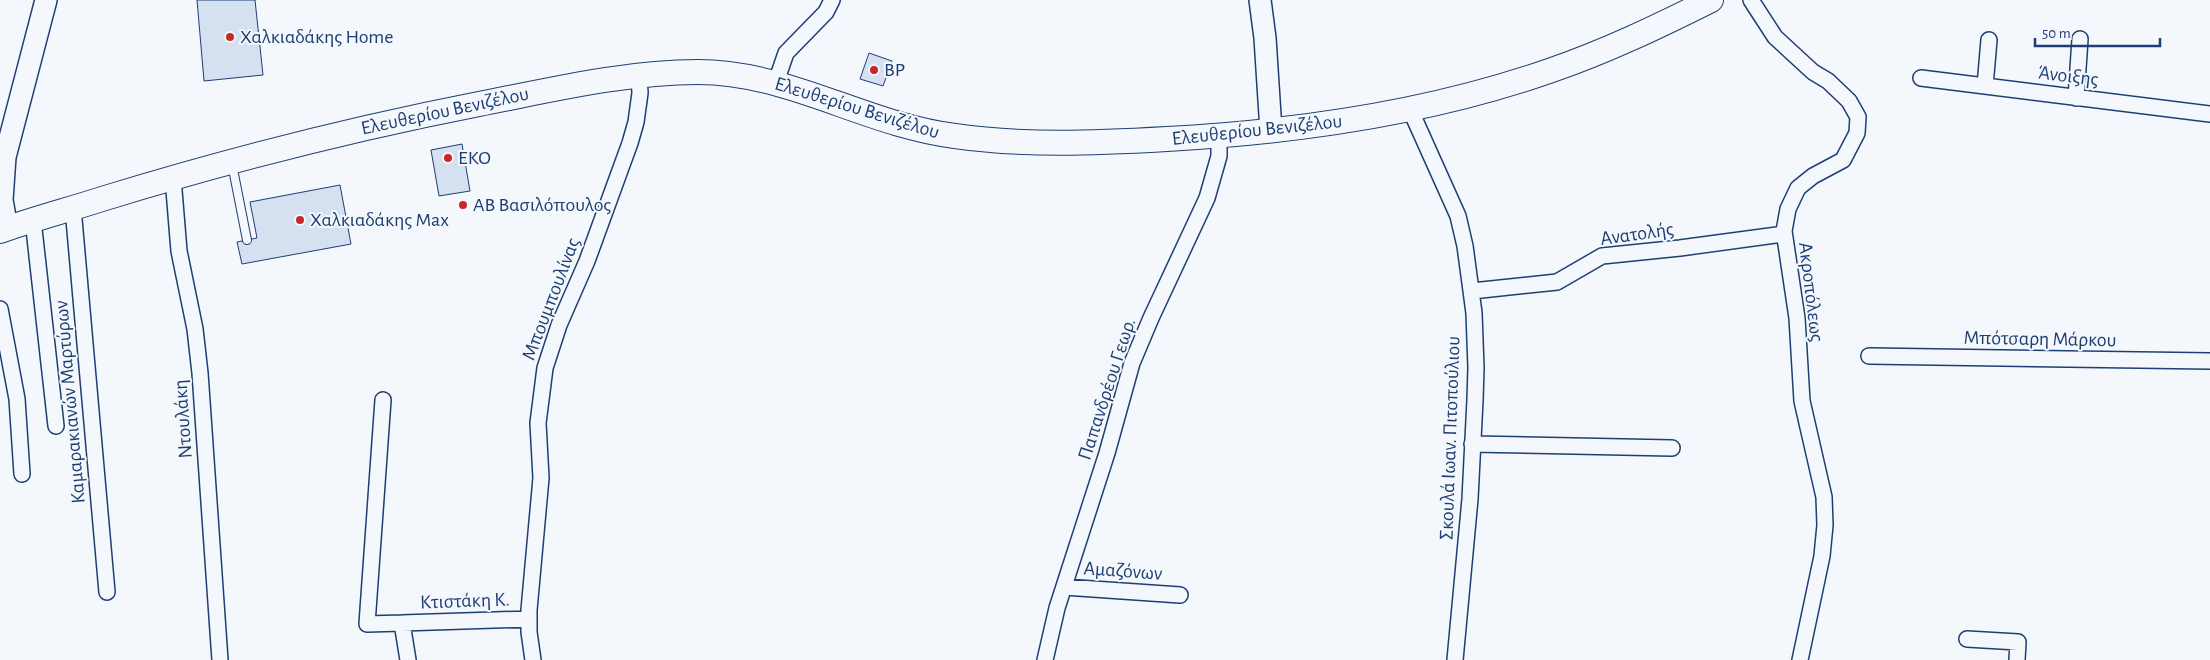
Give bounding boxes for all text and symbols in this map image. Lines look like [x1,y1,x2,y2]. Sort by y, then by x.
scale bar [2035,15,2160,47]
text: 50 m [2042,26,2071,41]
place label: Χαλκιαδάκης Home [240,27,394,47]
marker: Χαλκιαδάκης Home [224,31,236,43]
place label: BP [884,60,905,80]
street label: Άνοιξης [2036,62,2100,90]
marker: BP [868,64,880,76]
street label: Ελευθερίου Βενιζέλου [772,73,942,143]
street label: Ελευθερίου Βενιζέλου [359,83,531,139]
street label: Ελευθερίου Βενιζέλου [1171,111,1343,149]
place label: EKO [458,148,491,168]
marker: EKO [442,152,454,164]
place label: ΑΒ Βασιλόπουλος [473,195,611,215]
marker: ΑΒ Βασιλόπουλος [457,199,469,211]
place label: Χαλκιαδάκης Max [310,210,449,230]
marker: Χαλκιαδάκης Max [294,214,306,226]
street label: Ανατολής [1599,219,1675,249]
street label: Μπουμπουλίνας [518,235,584,363]
street label: Ακροπόλεως [1795,241,1827,343]
street label: Καμαρακιανών Μαρτύρων [51,299,89,505]
street label: Παπανδρέου Γεωρ. [1075,316,1139,462]
street label: Μπότσαρη Μάρκου [1963,328,2117,350]
street label: Σκουλά Ιωαν. Πιτοπούλιου [1436,336,1464,540]
street label: Ντουλάκη [170,379,196,459]
street label: Αμαζόνων [1083,558,1163,584]
street label: Κτιστάκη Κ. [420,589,510,613]

